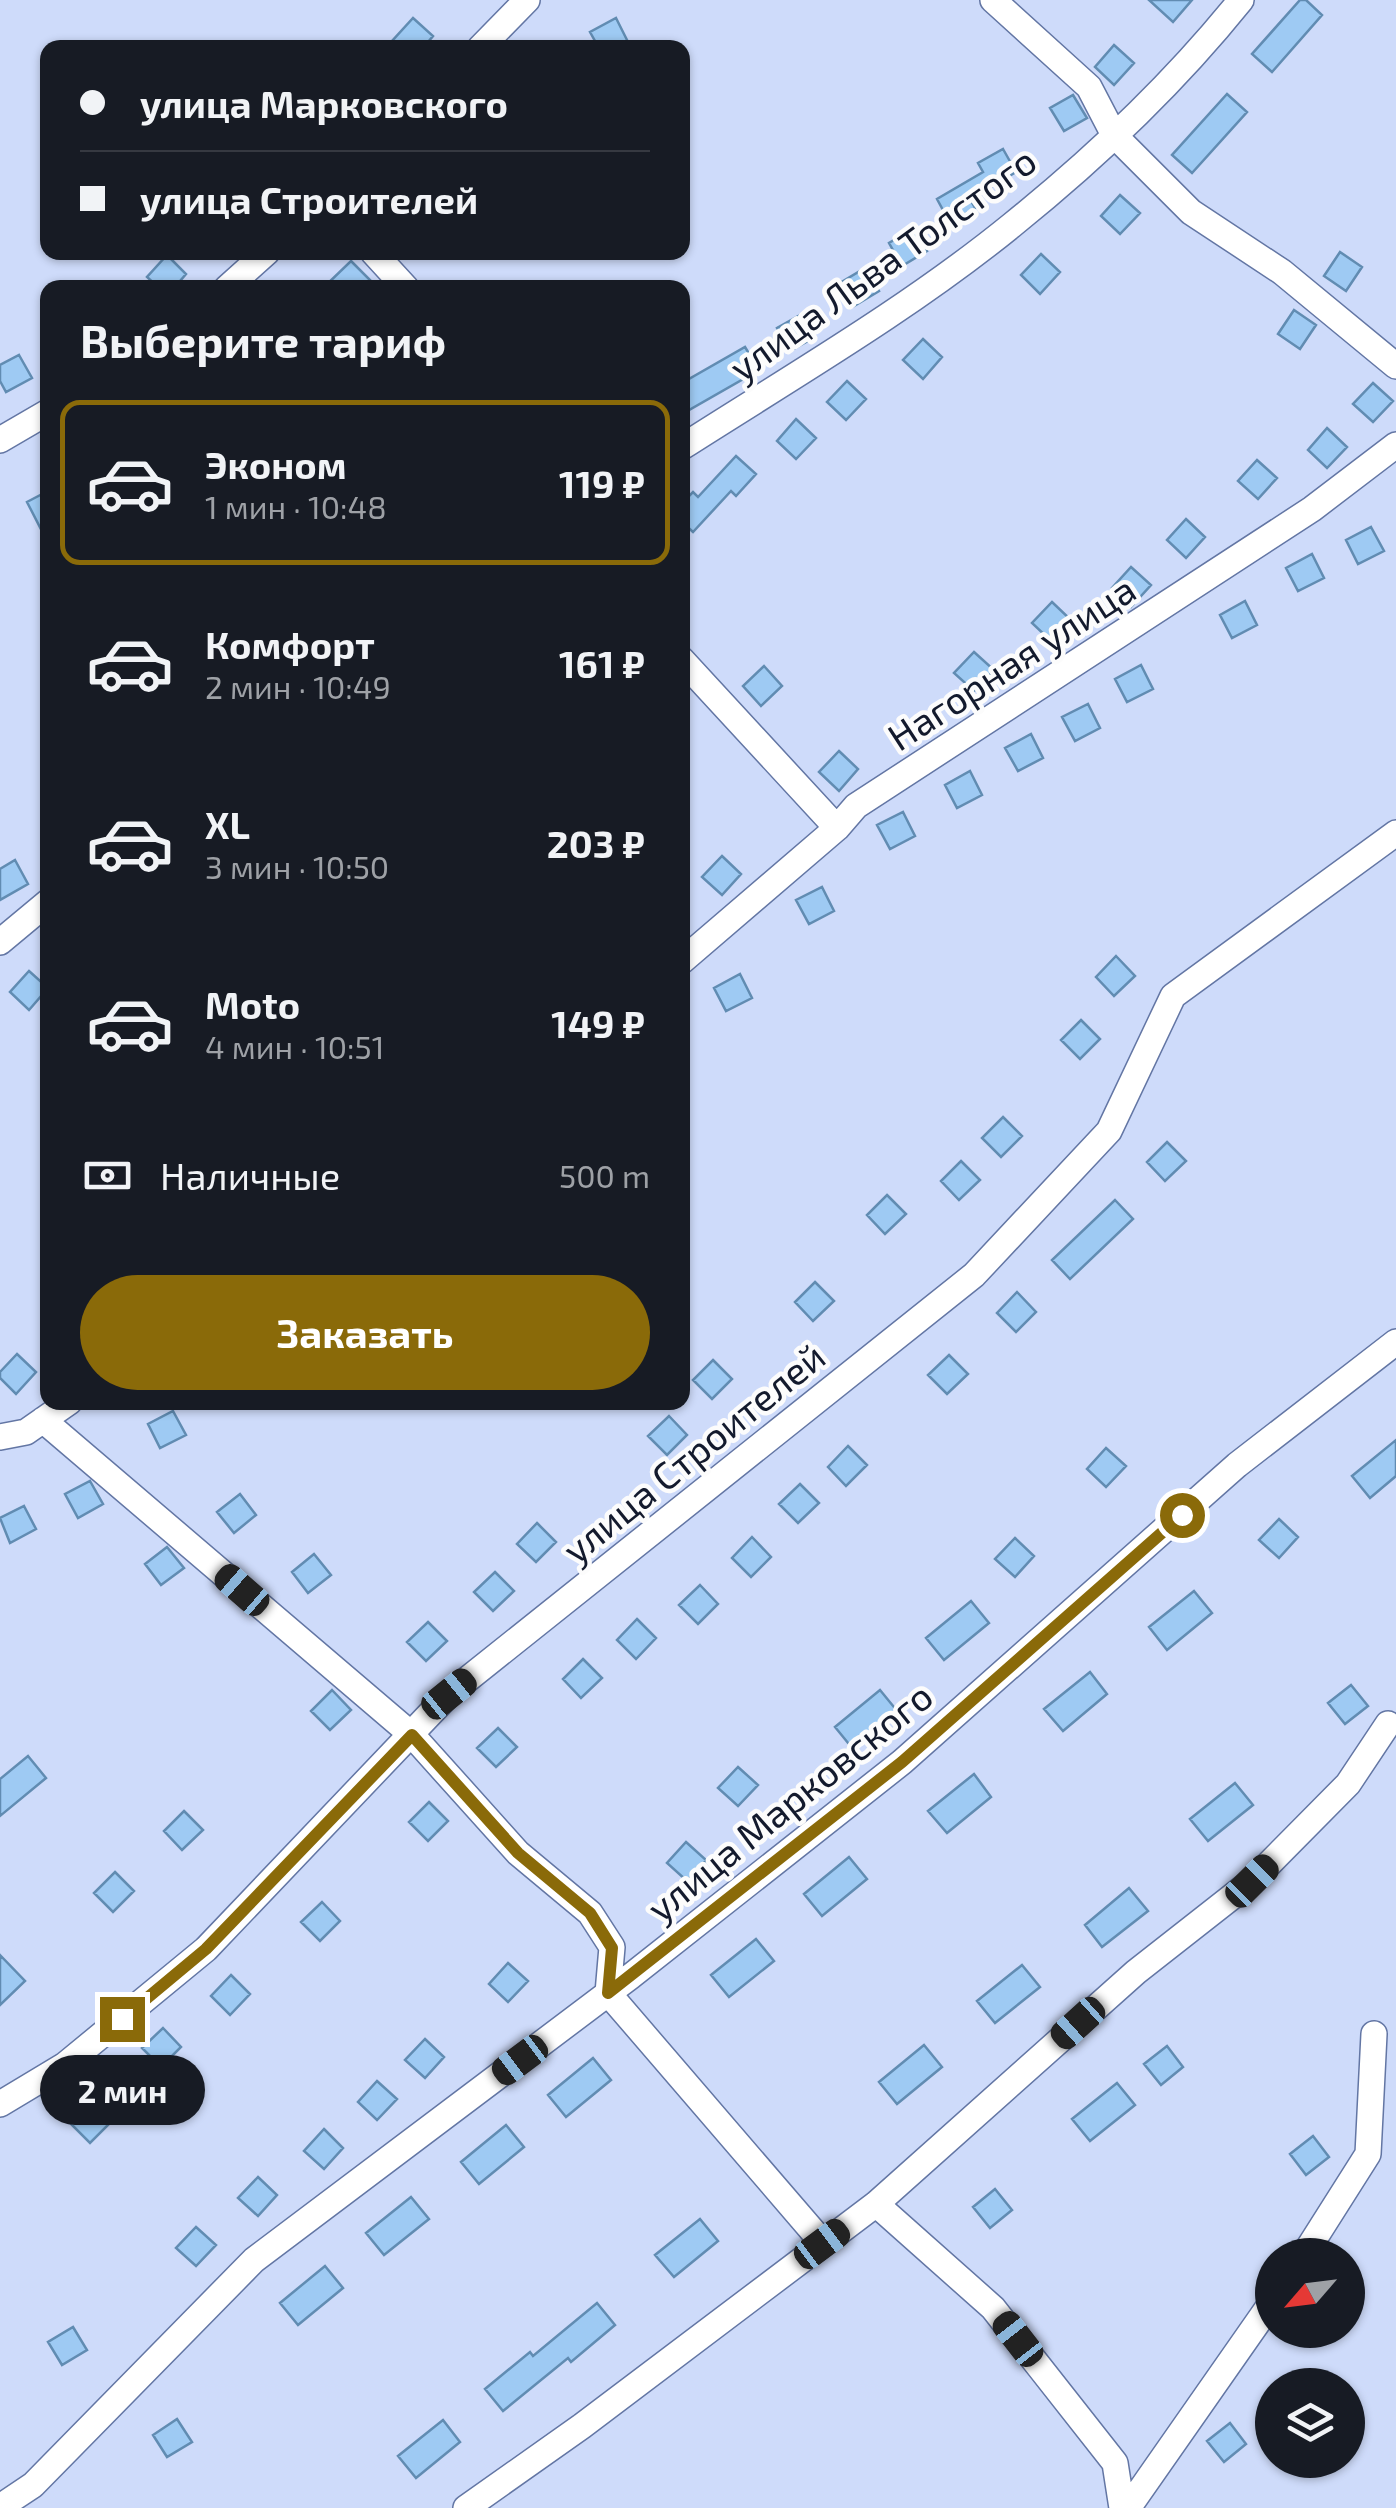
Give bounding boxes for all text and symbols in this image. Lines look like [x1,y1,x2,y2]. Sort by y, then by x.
text: улица Марковского [140,80,508,126]
street label: улица Льва Толстого [720,136,1044,390]
text: улица Строителей [140,176,478,222]
text: Выберите тариф [80,313,446,367]
icon: car [85,438,175,528]
text: Эконом [205,441,347,487]
text: 119 ₽ [559,460,645,506]
text: 1 мин · 10:48 [205,487,387,525]
street label: Нагорная улица [879,565,1143,759]
icon: car [85,618,175,708]
text: Комфорт [205,621,375,667]
text: 161 ₽ [559,640,645,686]
text: 2 мин · 10:49 [205,667,391,705]
icon: car [85,798,175,888]
text: XL [205,801,250,847]
text: 203 ₽ [547,820,645,866]
text: 3 мин · 10:50 [205,847,389,885]
icon: car [85,978,175,1068]
text: Moto [205,981,300,1027]
text: 149 ₽ [551,1000,645,1046]
text: 4 мин · 10:51 [205,1027,384,1065]
icon: cash [80,1148,135,1203]
text: Наличные [160,1152,340,1198]
text: 500 m [559,1156,650,1194]
button: Заказать [80,1275,650,1390]
street label: улица Строителей [553,1332,833,1572]
route start [1160,1493,1205,1538]
car [210,1559,274,1621]
car [416,1663,482,1725]
street label: улица Марковского [637,1672,941,1930]
car [1220,1849,1284,1913]
car [1046,1992,1110,2054]
route end [100,1997,145,2042]
car [487,2030,553,2090]
callout: 2 мин [39,2054,204,2124]
text: 2 мин [78,2071,167,2109]
car [789,2214,855,2274]
north arrow [1255,2238,1365,2348]
map controls [1255,2238,1365,2478]
car [988,2306,1048,2372]
button: layers [1255,2368,1365,2478]

